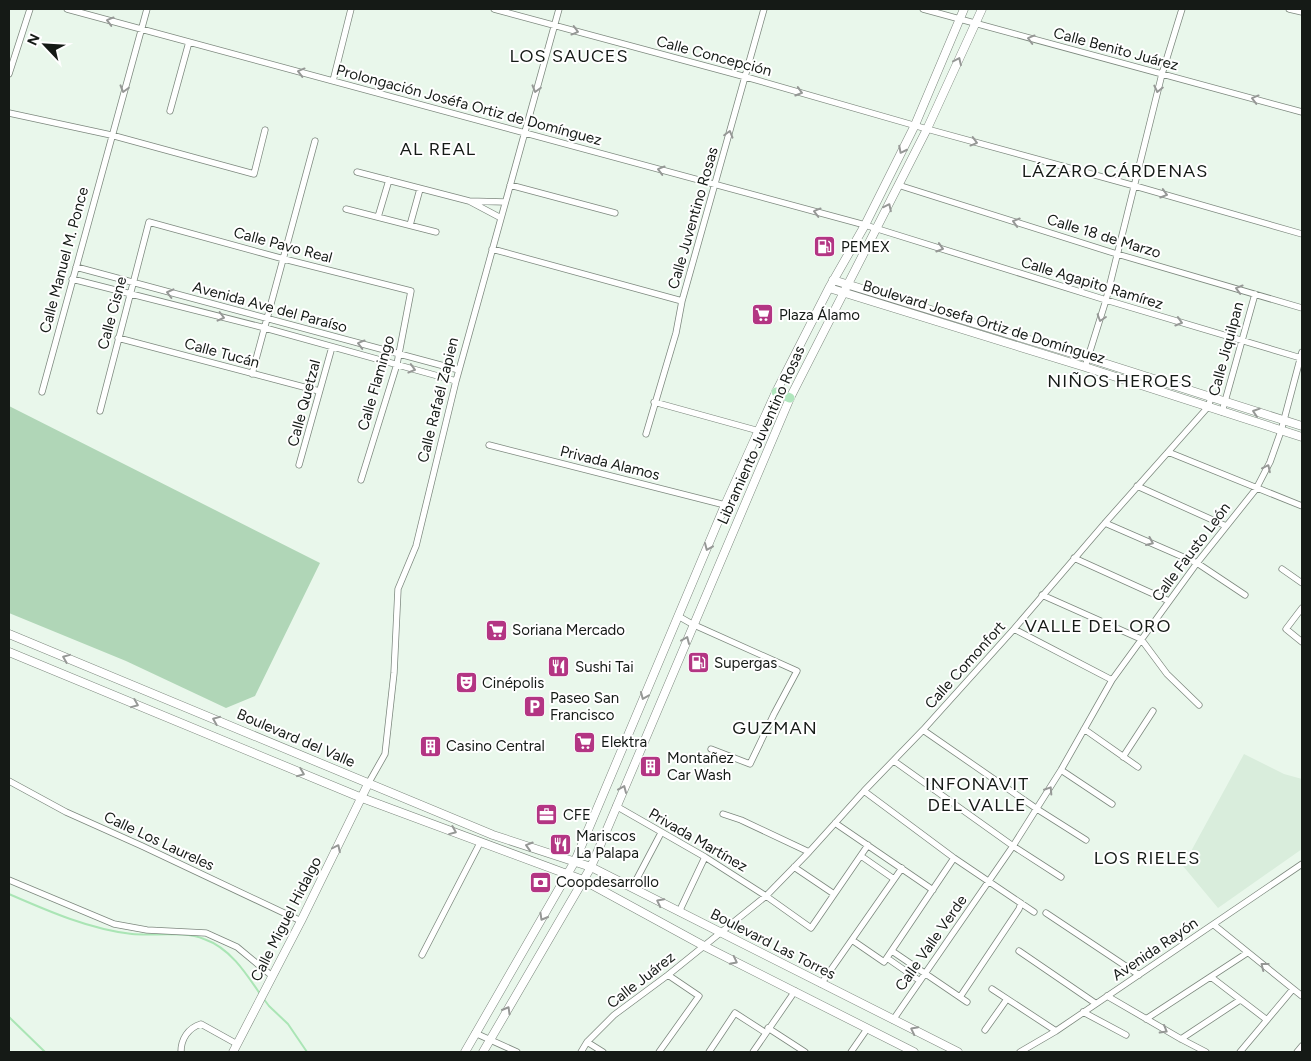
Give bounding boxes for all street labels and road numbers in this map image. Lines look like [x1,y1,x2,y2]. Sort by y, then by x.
street label: Calle Benito Juárez [1052,24,1180,74]
street label: Calle Concepción [654,32,774,80]
street label: Prolongación Joséfa Ortiz de Domínguez [334,61,604,149]
street label: Calle Juventino Rosas [664,145,722,291]
street label: Calle Manuel M. Ponce [36,185,92,335]
street label: Calle 18 de Marzo [1045,210,1163,262]
street label: Calle Pavo Real [232,223,334,267]
street label: Calle Agapito Ramírez [1019,253,1165,313]
street label: Calle Cisne [94,275,130,351]
street label: Boulevard Josefa Ortiz de Domínguez [860,276,1108,368]
street label: Avenida Ave del Paraíso [191,278,350,336]
street label: Calle Jiquilpan [1205,300,1247,398]
street label: Calle Flamingo [354,333,398,433]
street label: Calle Tucán [182,334,262,372]
street label: Calle Rafaél Zapien [414,335,462,465]
street label: Libramiento Juventino Rosas [713,343,809,527]
street label: Calle Quetzal [284,358,324,448]
street label: Privada Alamos [558,442,662,484]
street label: Calle Fausto León [1148,499,1234,605]
street label: Calle Comonfort [921,617,1009,712]
street label: Boulevard del Valle [234,705,358,771]
street label: Privada Martínez [645,804,751,876]
street label: Calle Los Laureles [101,808,217,874]
street label: Calle Miguel Hidalgo [247,853,325,984]
street label: Calle Valle Verde [891,892,971,994]
street label: Boulevard Las Torres [707,905,839,983]
street label: Avenida Rayón [1109,914,1201,984]
street label: Calle Juárez [603,948,679,1012]

